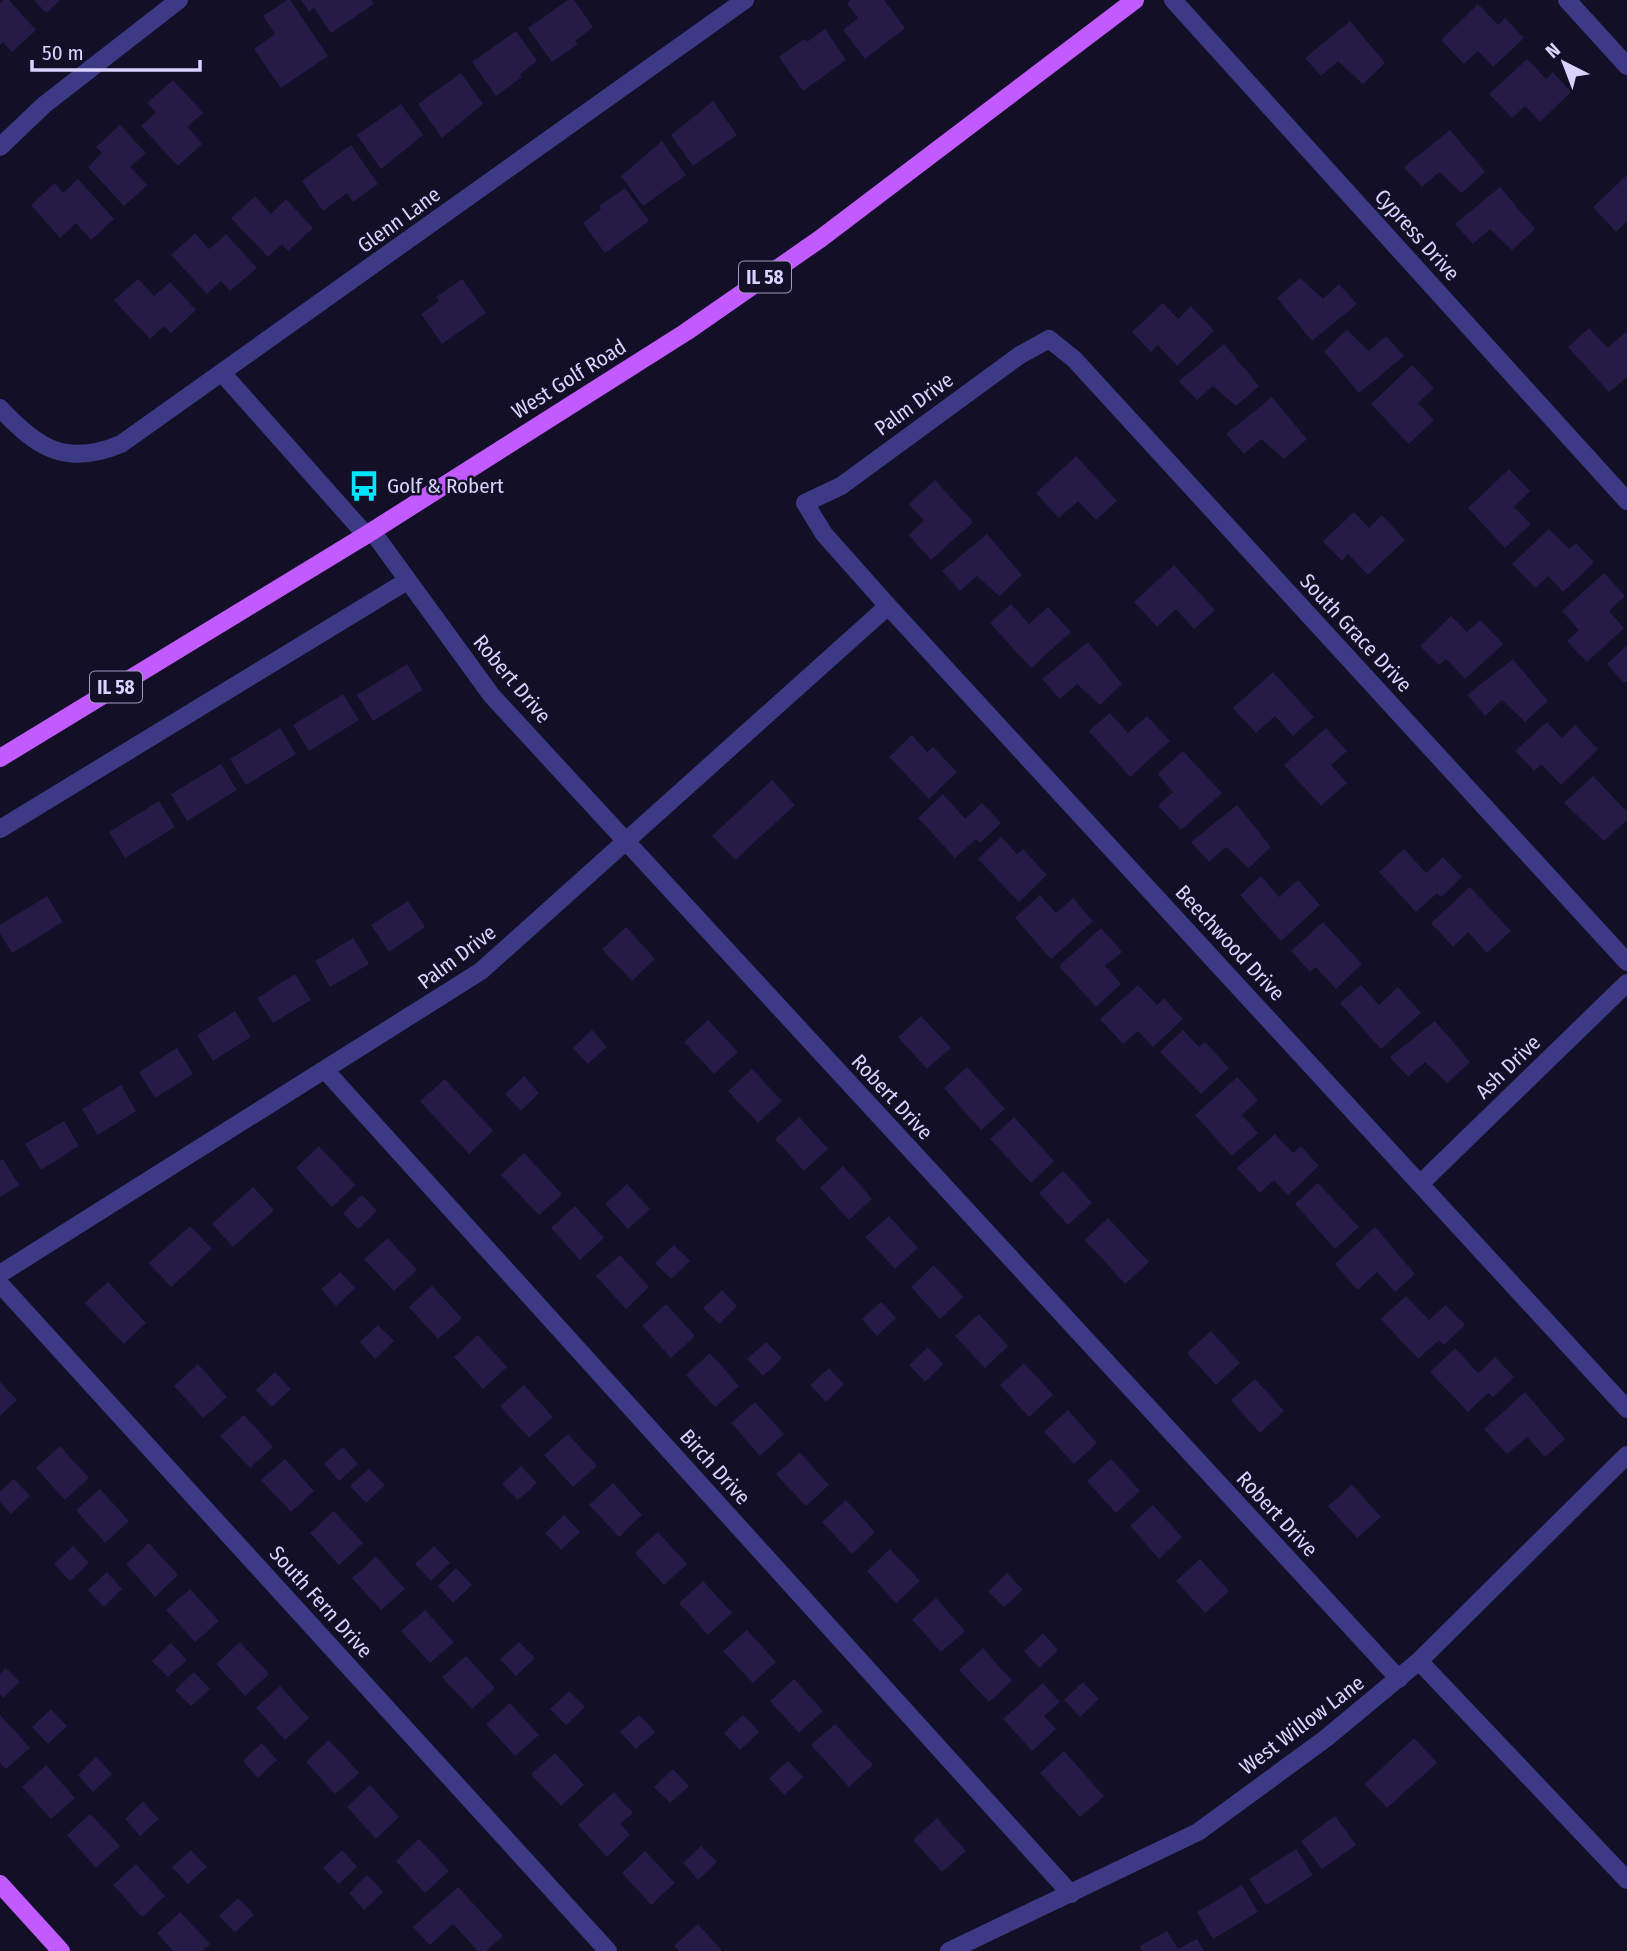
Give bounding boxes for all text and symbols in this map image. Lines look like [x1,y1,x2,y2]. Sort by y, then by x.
scale bar [32,28,200,72]
north arrow [1529,28,1599,98]
text: N [1541,38,1565,63]
text: 50 m [42,40,84,66]
street label: Glenn Lane [353,181,445,259]
street label: Cypress Drive [1369,184,1465,286]
road number: IL 58 [739,262,791,292]
street label: West Golf Road [507,333,631,425]
street label: Palm Drive [870,367,958,441]
bus stop icon: Golf & Robert [347,469,381,503]
place label: Golf & Robert [387,473,504,499]
street label: South Grace Drive [1294,568,1418,698]
street label: Robert Drive [468,630,556,728]
road number: IL 58 [90,672,142,702]
street label: Beechwood Drive [1170,880,1290,1006]
street label: Palm Drive [413,919,501,995]
street label: Ash Drive [1470,1030,1546,1104]
street label: Robert Drive [846,1049,938,1145]
street label: Birch Drive [674,1424,756,1510]
street label: Robert Drive [1231,1466,1323,1562]
street label: South Fern Drive [264,1541,378,1663]
street label: West Willow Lane [1235,1670,1369,1780]

